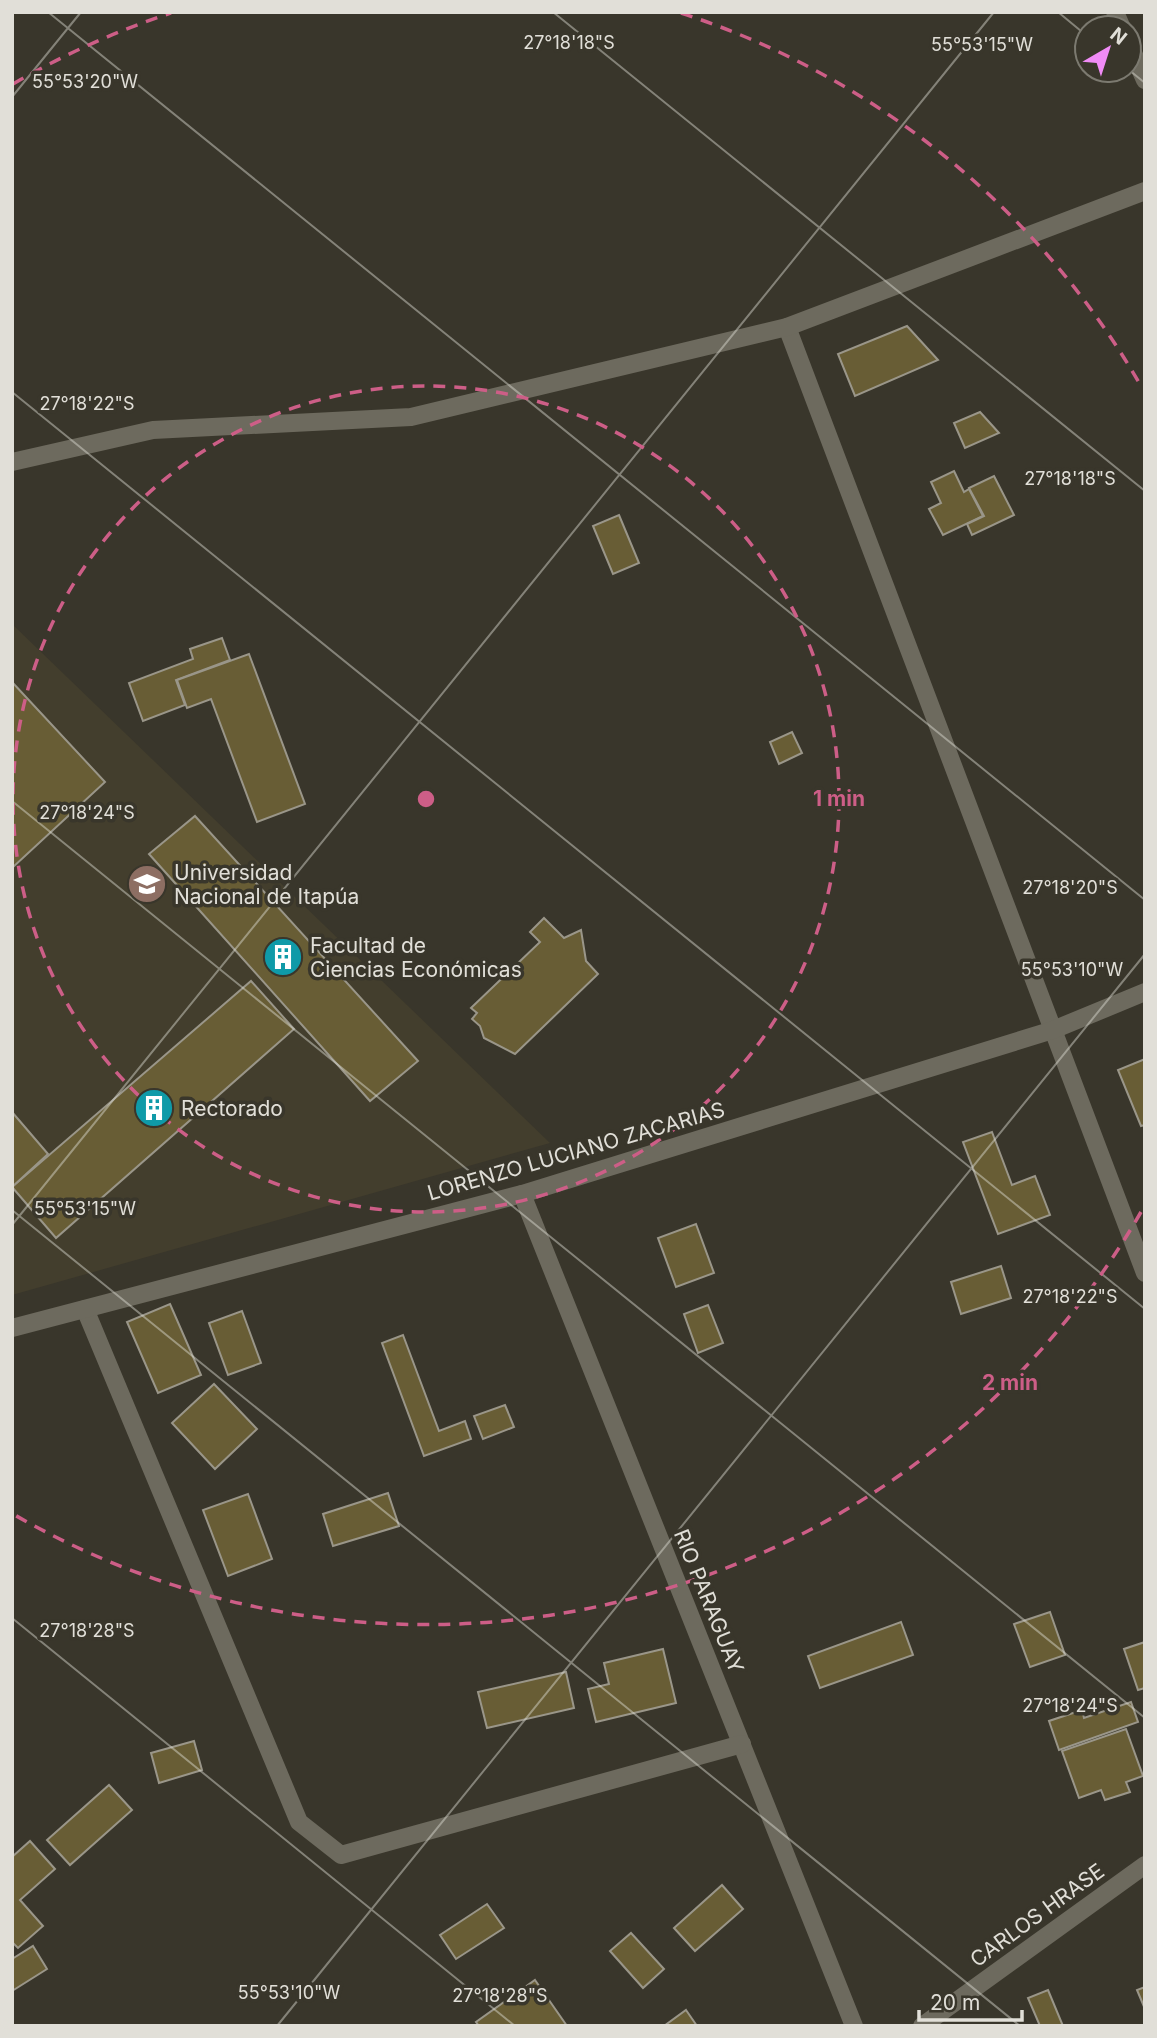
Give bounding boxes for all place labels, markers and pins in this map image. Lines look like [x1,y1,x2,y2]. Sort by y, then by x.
centre of rings [414,787,438,811]
place label: Universidad Nacional de Itapúa [174,860,359,909]
school or university icon: Universidad Nacional de Itapúa [126,863,168,905]
place label: Facultad de Ciencias Económicas [310,933,522,982]
building icon: Facultad de Ciencias Económicas [262,936,304,978]
building icon: Rectorado [133,1087,175,1129]
place label: Rectorado [181,1096,283,1121]

